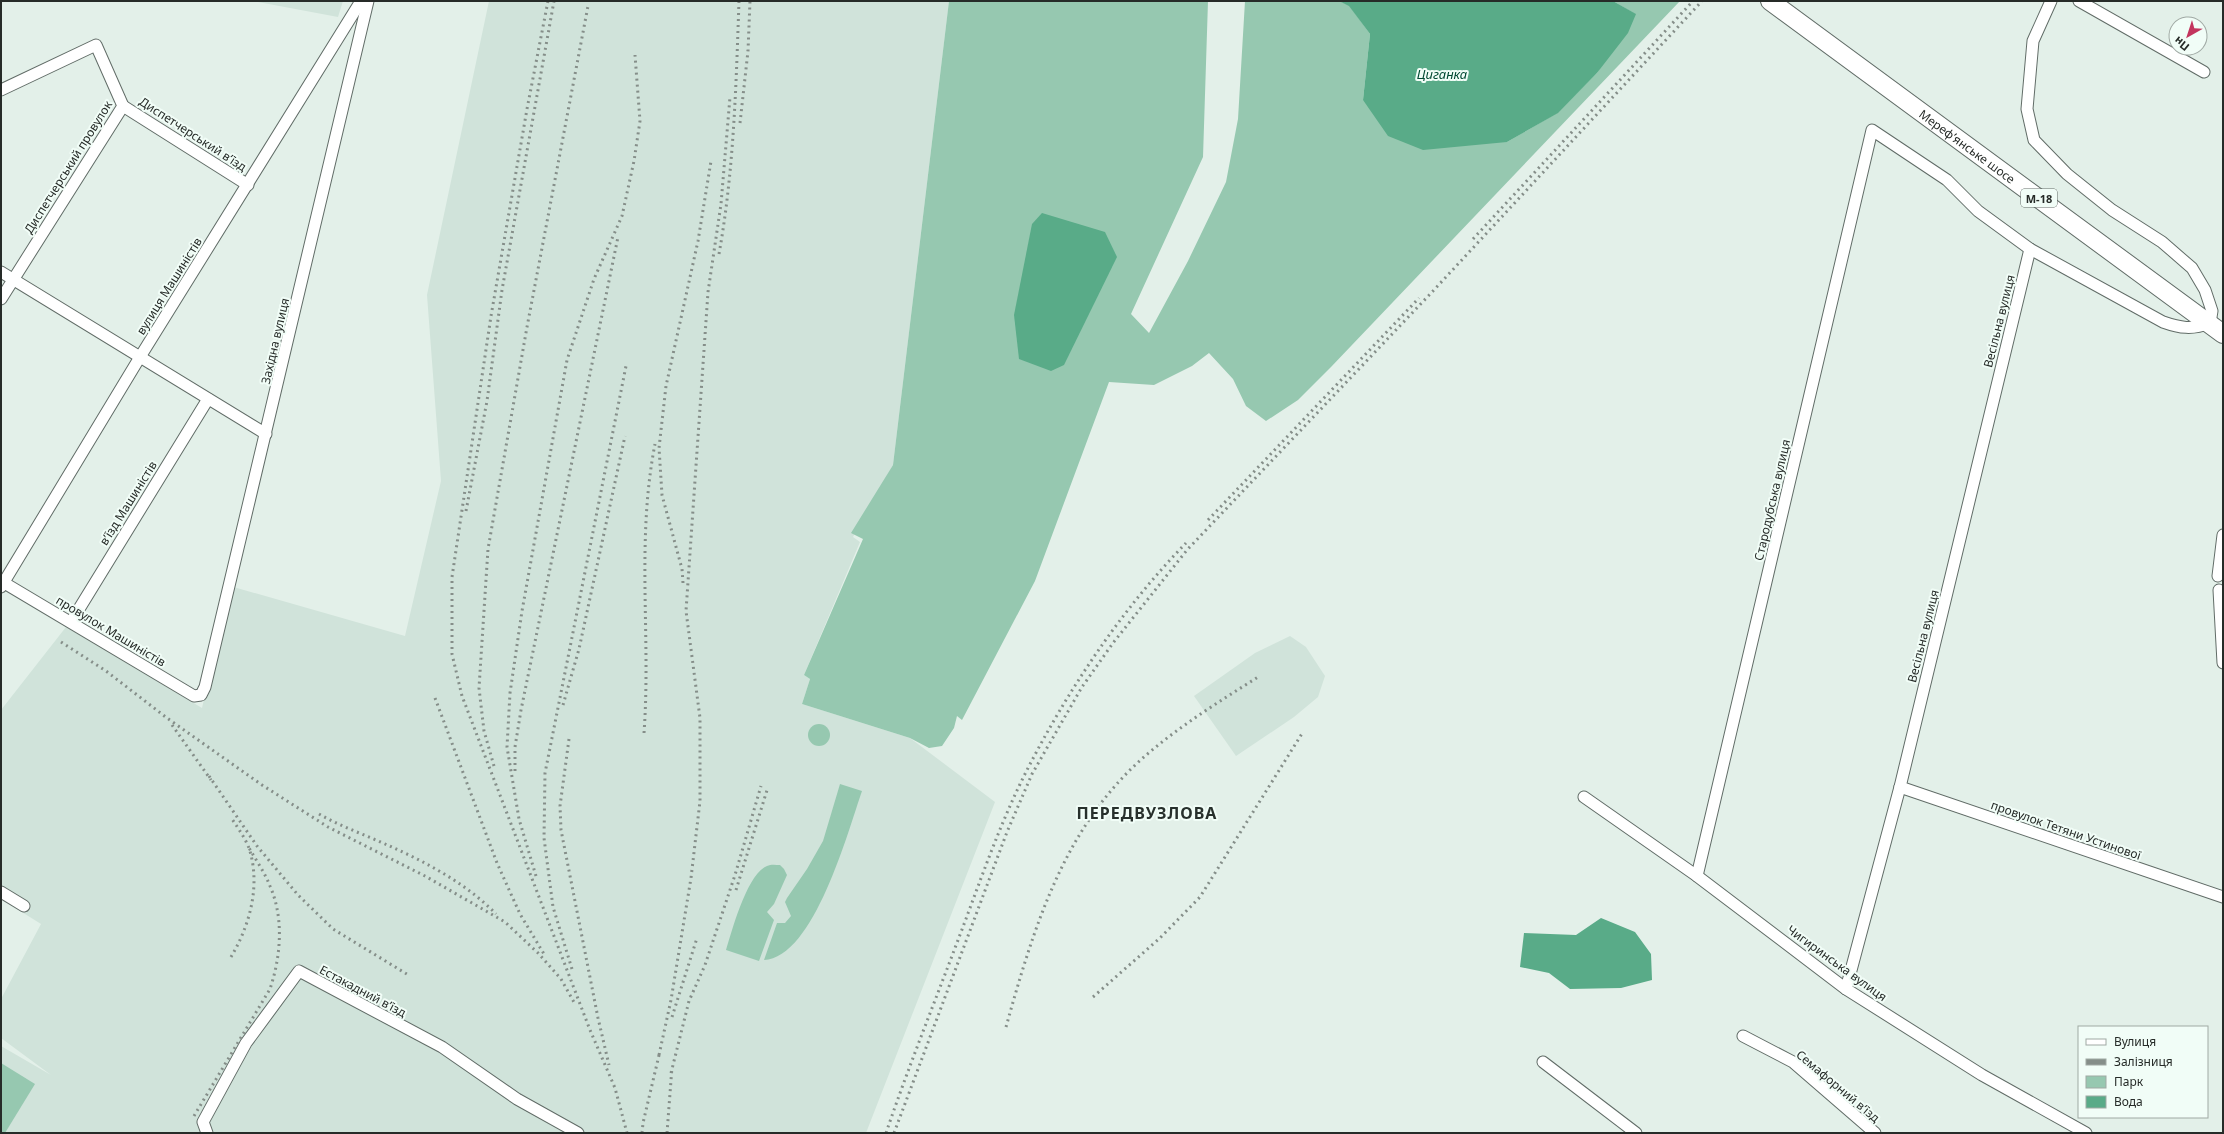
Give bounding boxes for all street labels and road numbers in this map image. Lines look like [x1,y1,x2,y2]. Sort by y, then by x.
street label: Диспетчерський в’їзд [136,93,251,175]
street label: Диспетчерський провулок [20,97,116,237]
street label: Мереф’янське шосе [1916,105,2019,187]
road number: М-18 [2021,189,2057,207]
street label: вулиця Машиністів [132,234,206,338]
street label: Весільна вулиця [1979,273,2019,369]
street label: Західна вулиця [257,296,293,386]
street label: Стародубська вулиця [1750,438,1794,562]
street label: в’їзд Машиністів [95,458,161,548]
street label: Весільна вулиця [1903,588,1943,684]
street label: провулок Машиністів [53,592,169,671]
street label: провулок Тетяни Устинової [1989,796,2143,864]
street label: Чигиринська вулиця [1784,921,1890,1005]
street label: Естакадний в’їзд [317,961,410,1021]
street label: Семафорний в’їзд [1793,1046,1884,1126]

